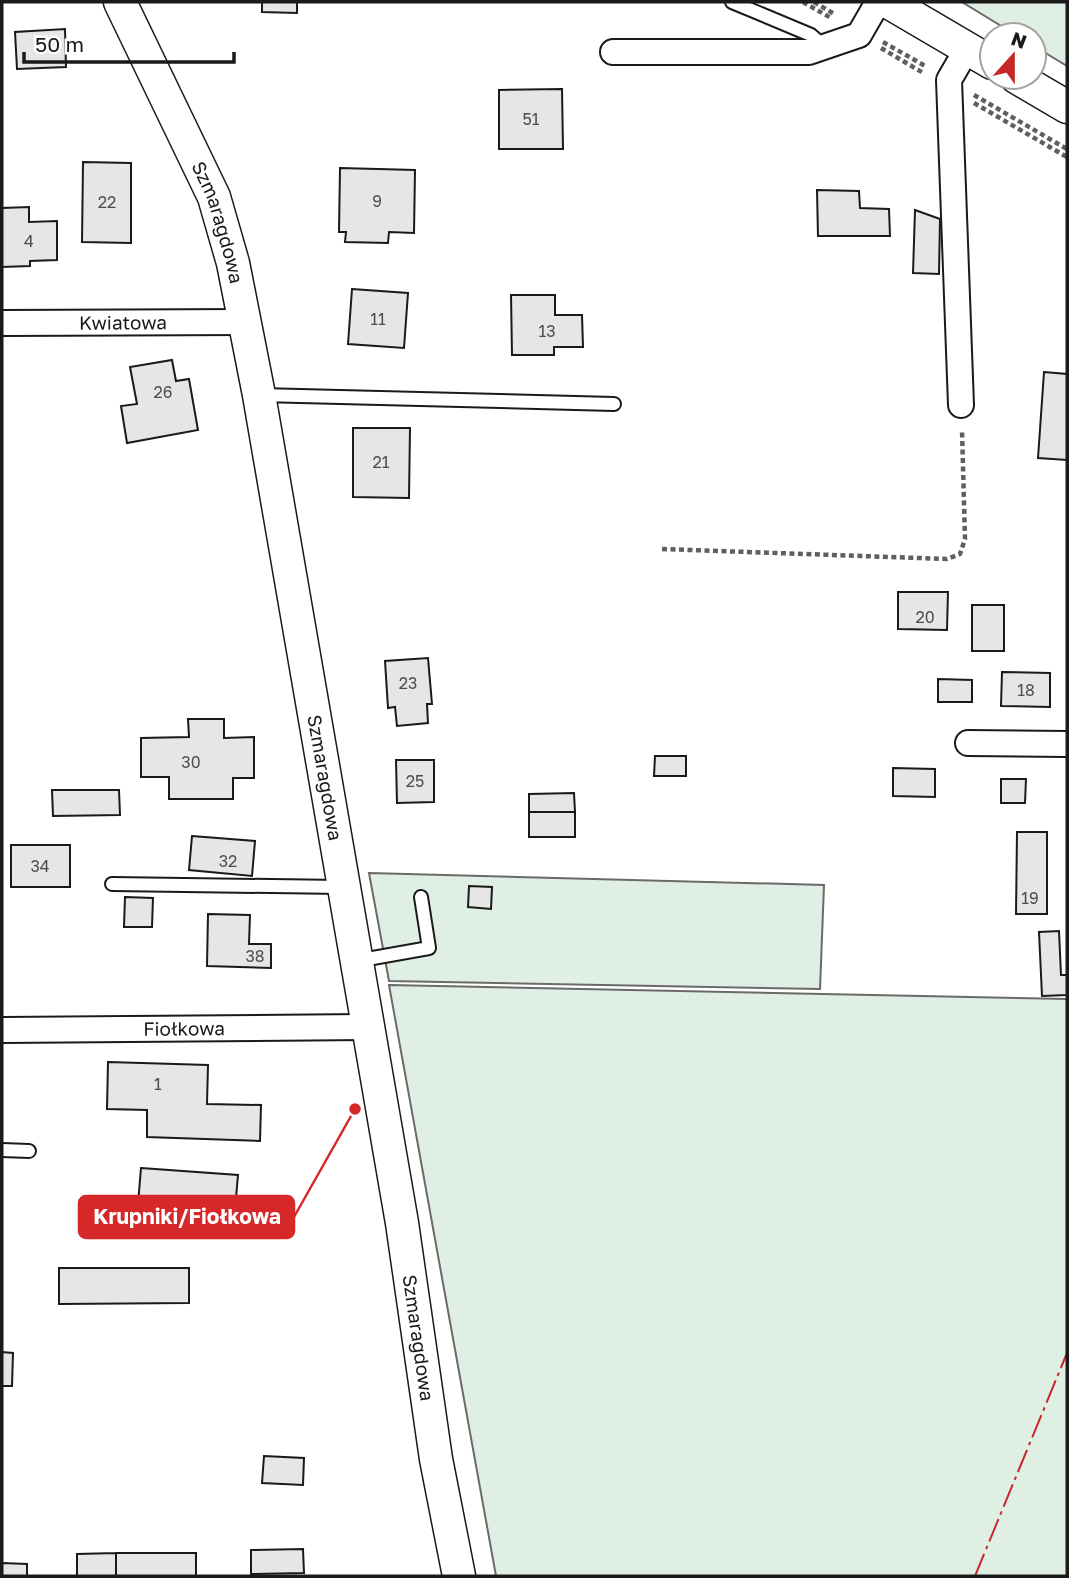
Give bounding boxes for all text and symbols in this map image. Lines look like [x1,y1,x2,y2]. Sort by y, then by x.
scale bar [24,21,234,65]
north arrow [978,21,1048,91]
text: N [1008,26,1030,53]
text: 50 m [35,31,84,57]
house number: 51 [522,109,540,129]
street label: Szmaragdowa [187,157,249,285]
house number: 9 [372,191,382,211]
house number: 22 [98,192,116,212]
house number: 4 [24,231,34,251]
house number: 11 [370,309,386,329]
street label: Kwiatowa [79,310,167,334]
house number: 13 [538,321,556,341]
house number: 26 [154,382,172,402]
house number: 21 [372,452,390,472]
house number: 20 [915,607,935,627]
house number: 23 [399,673,417,693]
house number: 18 [1017,680,1035,700]
street label: Szmaragdowa [303,713,348,842]
house number: 30 [181,752,201,772]
house number: 25 [406,771,424,791]
house number: 32 [219,851,237,871]
house number: 34 [30,856,50,876]
house number: 19 [1021,888,1039,908]
house number: 38 [245,946,265,966]
street label: Fiołkowa [143,1016,225,1040]
house number: 1 [154,1074,162,1094]
callout: Krupniki/Fiołkowa [79,1196,294,1238]
text: Krupniki/Fiołkowa [93,1203,281,1229]
street label: Szmaragdowa [399,1273,440,1403]

